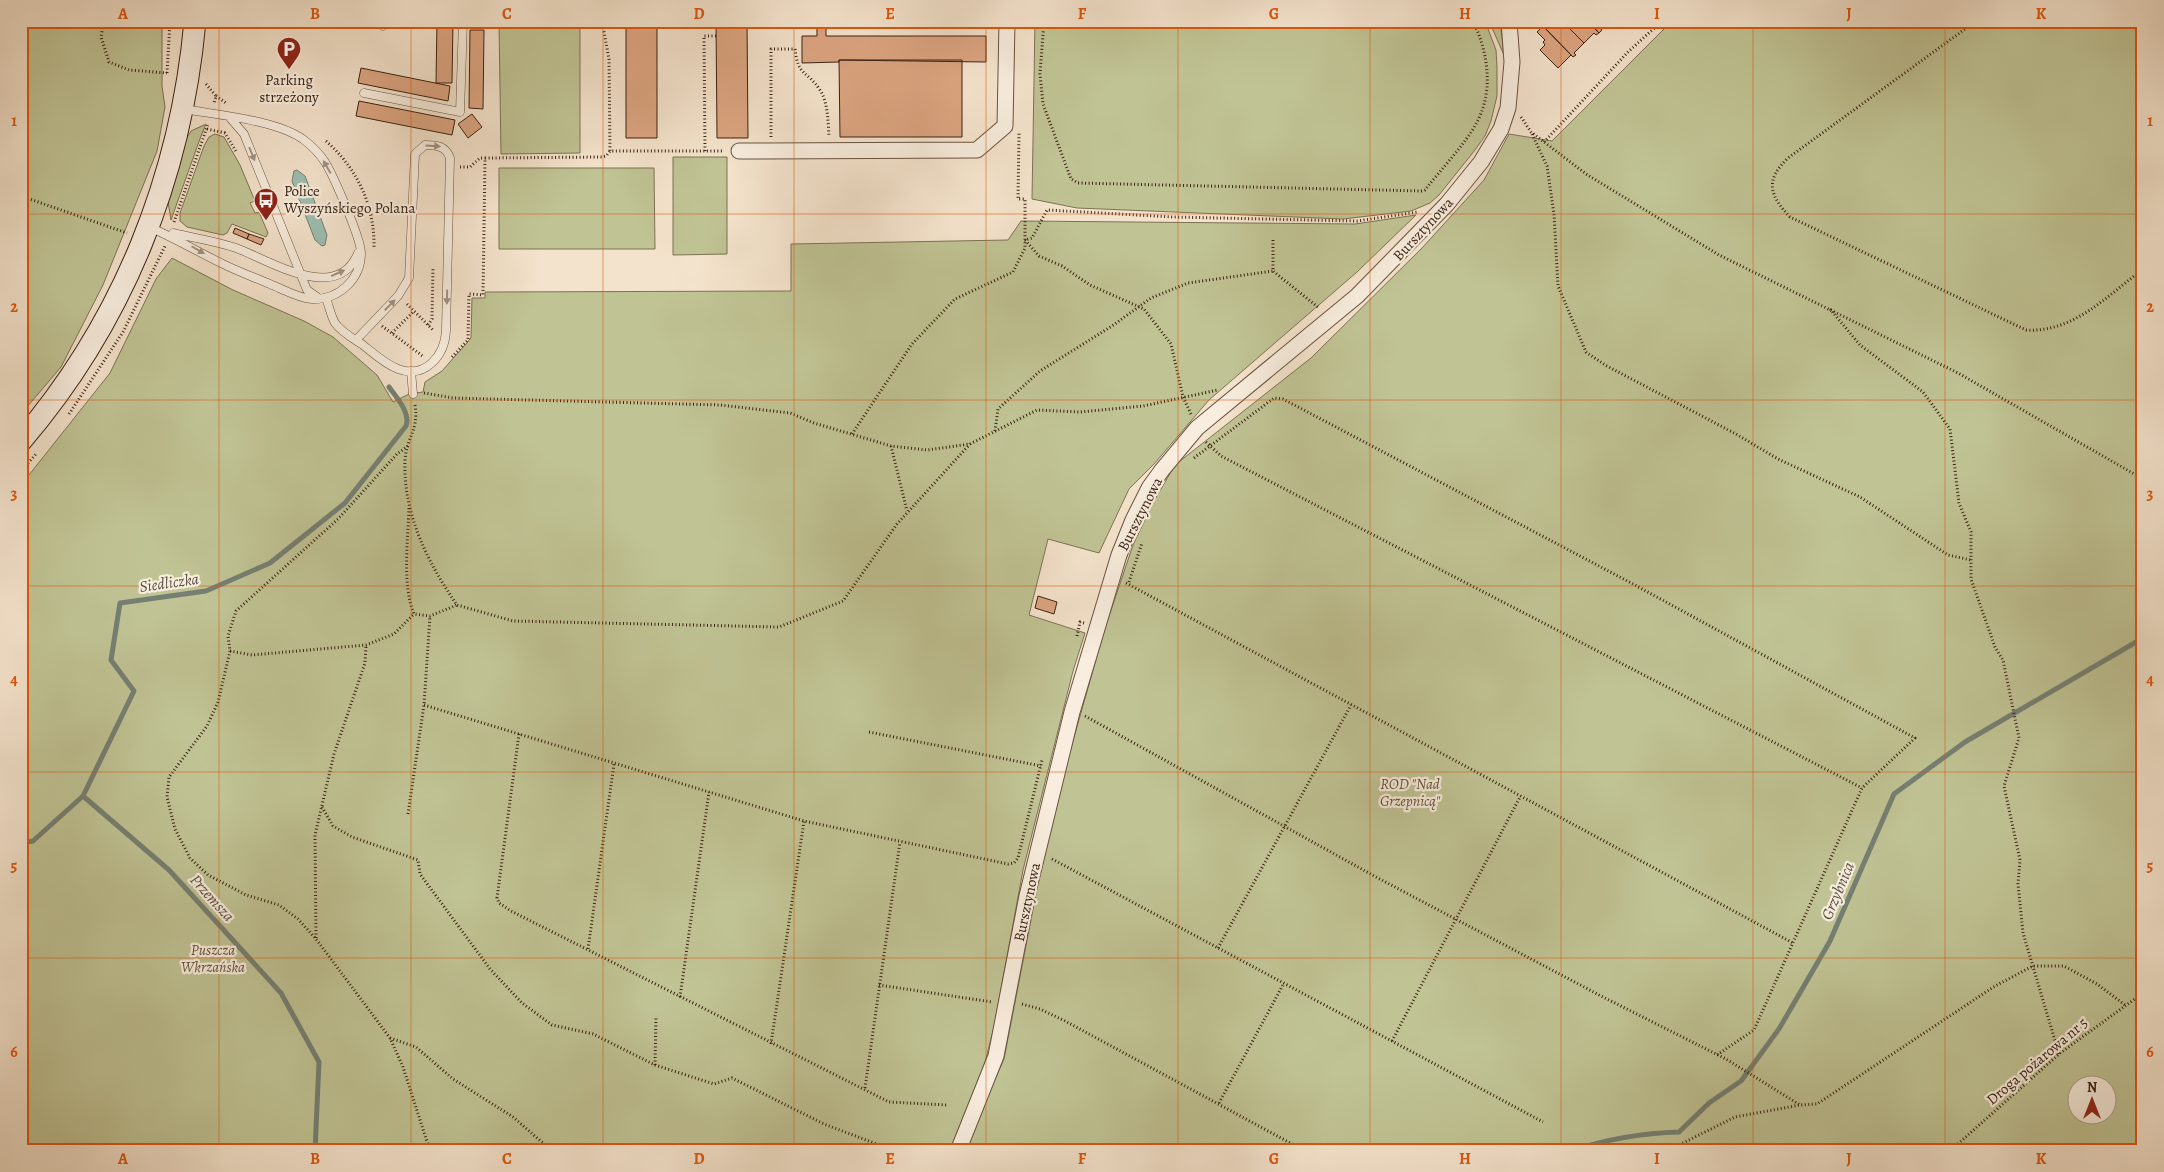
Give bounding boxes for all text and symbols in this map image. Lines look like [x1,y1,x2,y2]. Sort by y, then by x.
text: A [117,3,129,25]
text: B [310,3,320,25]
text: C [502,3,512,25]
text: D [693,3,705,25]
text: E [885,3,895,25]
text: F [1078,3,1087,25]
text: G [1269,3,1279,25]
text: H [1459,3,1471,25]
text: I [1654,3,1660,25]
text: J [1846,3,1852,25]
text: K [2036,3,2047,25]
parking icon: Parking strzeżony [276,36,302,70]
place label: Parking strzeżony [259,70,319,107]
text: 1 [11,110,17,132]
text: 1 [2147,110,2153,132]
one-way arrow [426,142,442,150]
one-way arrow [248,147,256,162]
one-way arrow [323,159,331,174]
place label: Police Wyszyńskiego Polana [283,181,415,218]
bus stop icon: Police Wyszyńskiego Polana [253,187,279,221]
street label: Bursztynowa [1388,193,1458,265]
one-way arrow [190,246,205,254]
one-way arrow [331,269,345,277]
one-way arrow [443,289,451,305]
text: 2 [10,296,18,318]
text: 2 [2146,296,2154,318]
one-way arrow [384,299,396,311]
street label: Bursztynowa [1113,474,1167,554]
text: 3 [11,483,18,505]
text: 3 [2147,483,2154,505]
water label: Siedliczka [138,568,201,598]
text: 4 [10,669,18,691]
text: 4 [2146,669,2154,691]
park label: ROD "Nad Grzepnicą" [1380,774,1441,811]
text: 5 [11,855,18,877]
text: 5 [2147,855,2154,877]
water label: Grzybnica [1816,858,1860,923]
street label: Bursztynowa [1009,861,1045,943]
water label: Przemsza [185,870,240,927]
park label: Puszcza Wkrzańska [181,940,245,977]
street label: Droga pożarowa nr 5 [1982,1013,2092,1109]
text: 6 [10,1041,18,1063]
text: 6 [2146,1041,2154,1063]
north arrow [2066,1074,2116,1124]
text: N [2087,1078,2097,1097]
text: A [117,1148,129,1170]
text: B [310,1148,320,1170]
text: C [502,1148,512,1170]
text: D [693,1148,705,1170]
text: E [885,1148,895,1170]
text: F [1078,1148,1087,1170]
text: G [1269,1148,1279,1170]
text: H [1459,1148,1471,1170]
text: I [1654,1148,1660,1170]
text: J [1846,1148,1852,1170]
text: K [2036,1148,2047,1170]

